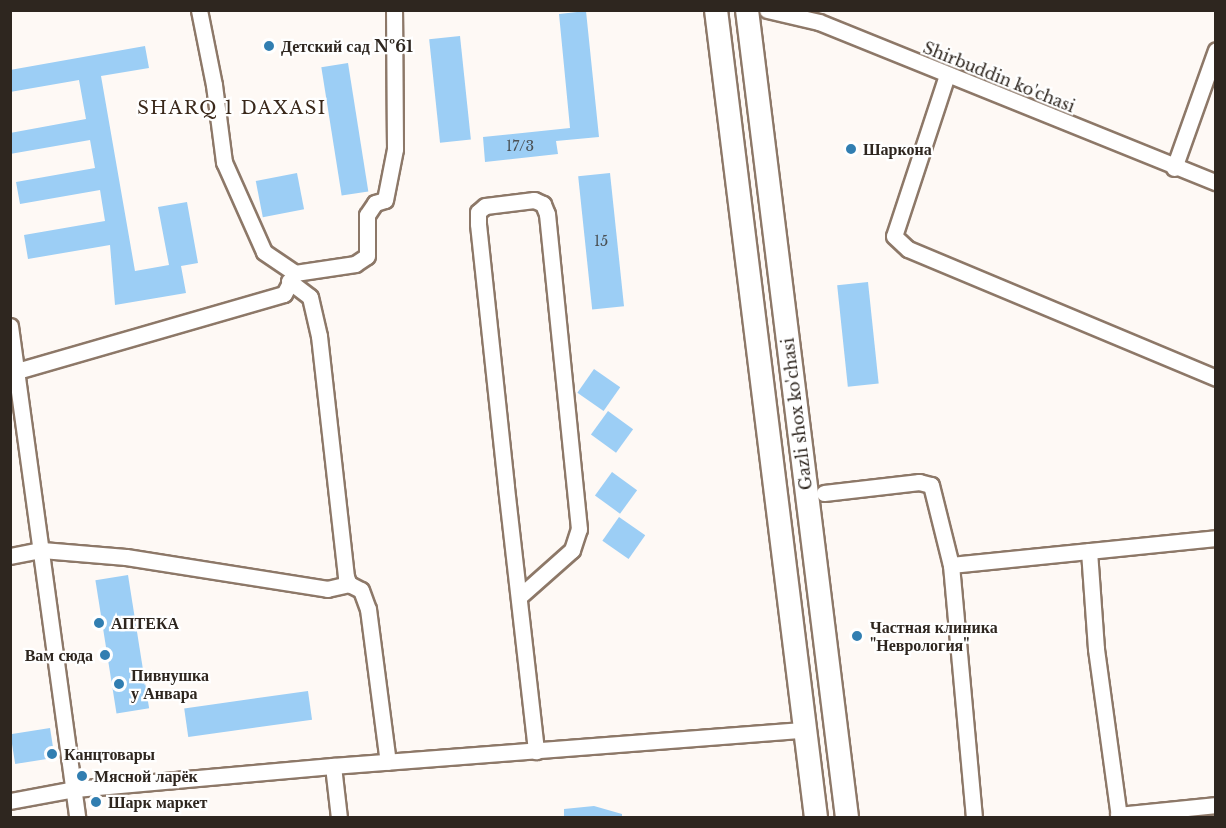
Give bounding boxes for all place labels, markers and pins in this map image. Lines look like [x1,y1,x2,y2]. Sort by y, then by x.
place label: Детский сад №61 [281,36,413,56]
marker: Детский сад №61 [262,39,276,53]
place label: Шаркона [863,139,932,159]
marker: Шаркона [844,142,858,156]
place label: АПТЕКА [111,613,179,633]
marker: АПТЕКА [92,616,106,630]
place label: Частная клиника "Неврология" [870,617,998,655]
marker: Частная клиника "Неврология" [848,627,866,645]
place label: Вам сюда [25,645,93,665]
marker: Вам сюда [98,648,112,662]
place label: Пивнушка у Анвара [131,665,209,703]
marker: Пивнушка у Анвара [112,677,126,691]
place label: Канцтовары [64,744,155,764]
marker: Канцтовары [45,747,59,761]
place label: Мясной ларёк [94,766,198,786]
marker: Мясной ларёк [75,769,89,783]
place label: Шарк маркет [108,792,207,812]
marker: Шарк маркет [89,795,103,809]

